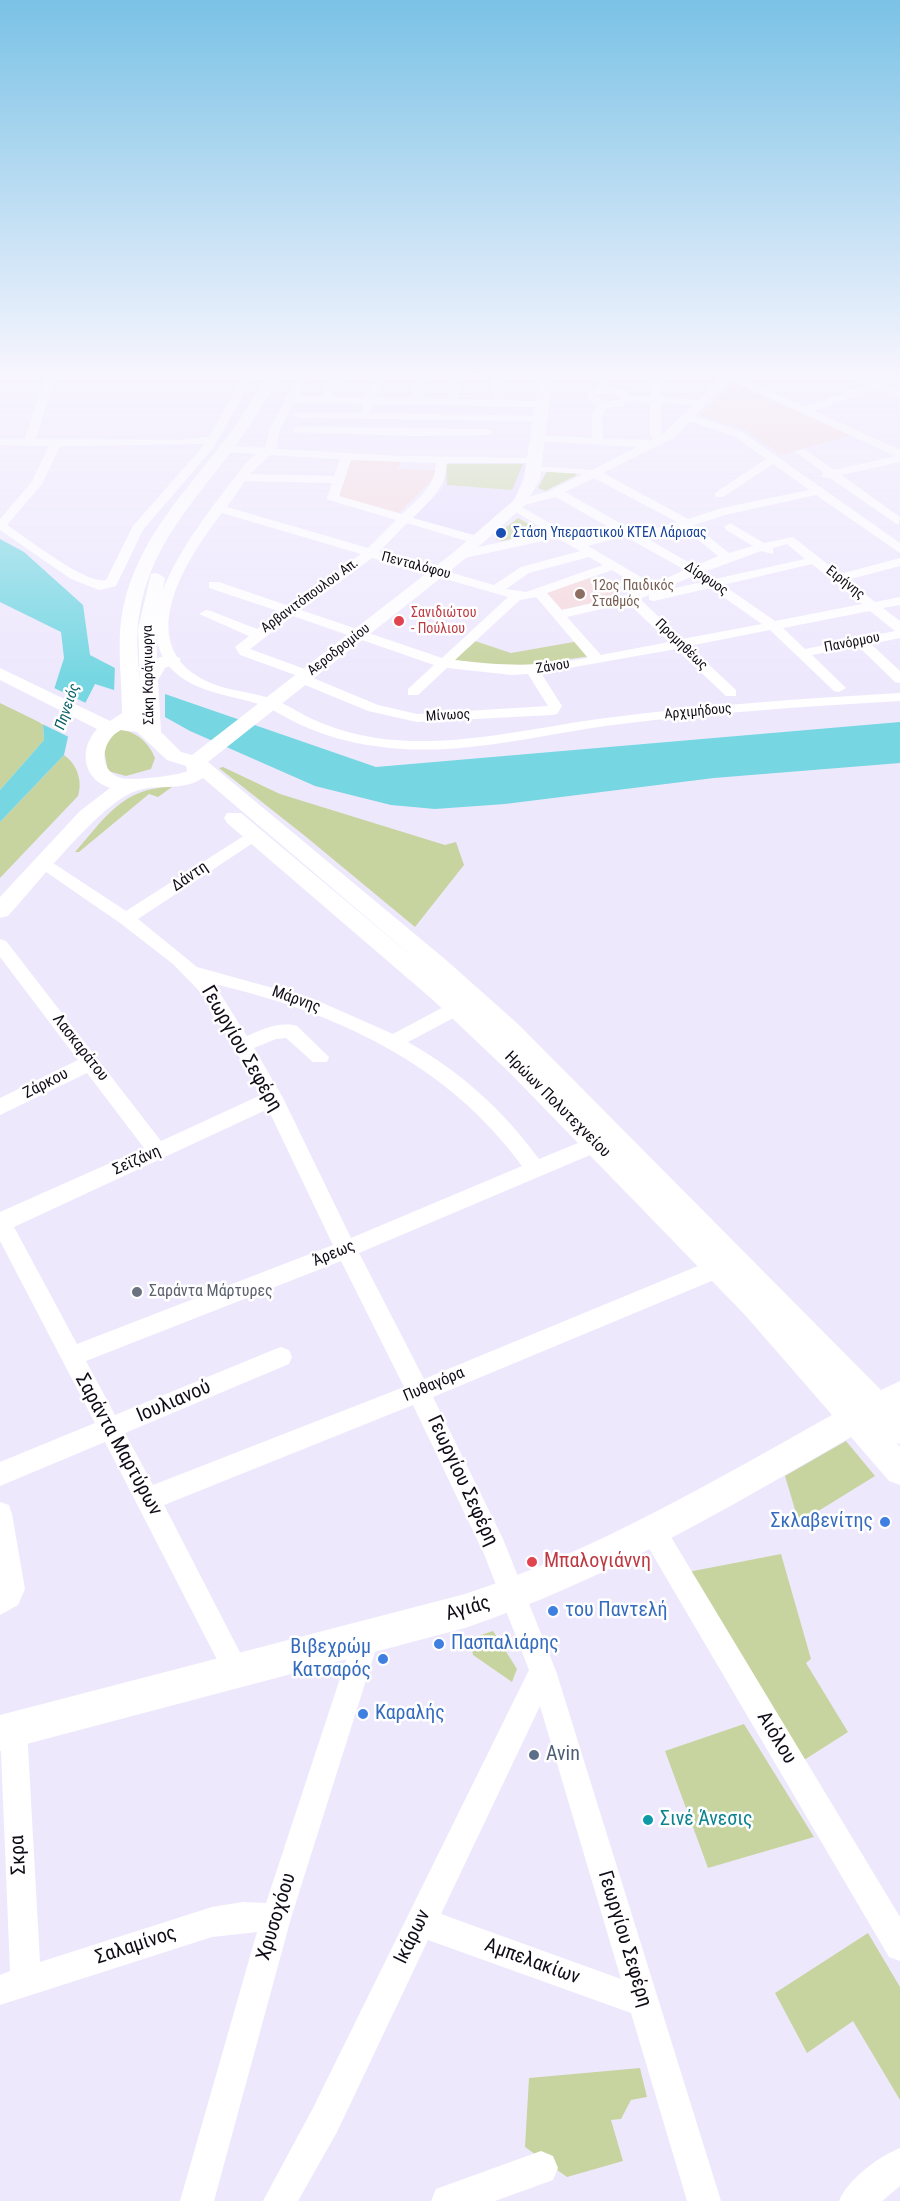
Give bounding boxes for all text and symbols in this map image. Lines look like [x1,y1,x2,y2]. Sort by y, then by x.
place label: Στάση Υπεραστικού ΚΤΕΛ Λάρισας [513,525,707,541]
marker: Στάση Υπεραστικού ΚΤΕΛ Λάρισας [494,526,508,540]
street label: Πενταλόφου [380,549,452,583]
street label: Αρβανιτόπουλου Απ. [258,555,362,637]
street label: Δίρφυος [681,558,731,600]
street label: Ειρήνης [822,563,868,603]
place label: 12ος Παιδικός Σταθμός [592,578,674,610]
marker: 12ος Παιδικός Σταθμός [573,587,587,601]
place label: Σανιδιώτου - Πούλιου [411,605,476,638]
marker: Σανιδιώτου - Πούλιου [392,614,406,628]
street label: Προμηθέως [651,616,711,674]
street label: Αεροδρομίου [304,620,374,680]
street label: Σάκη Καράγιωργα [140,625,158,725]
street label: Πανόρμου [823,629,881,657]
street label: Ζάνου [535,656,571,678]
water label: Πηνειός [52,681,84,733]
street label: Αρχιμήδους [664,701,732,723]
street label: Μίνωος [425,706,471,726]
street label: Δάντη [168,858,212,896]
street label: Γεωργίου Σεφέρη [195,982,287,1116]
street label: Μάρνης [269,982,323,1018]
street label: Λασκαράτου [48,1011,112,1085]
street label: Ηρώων Πολυτεχνείου [500,1048,614,1162]
street label: Ζάρκου [20,1065,72,1103]
street label: Σεϊζάνη [110,1142,164,1180]
street label: Άρεως [310,1237,358,1271]
place label: Σαράντα Μάρτυρες [149,1282,273,1302]
marker: Σαράντα Μάρτυρες [130,1285,144,1299]
street label: Πυθαγόρα [401,1364,467,1406]
street label: Σαράντα Μαρτύρων [69,1370,167,1520]
street label: Ιουλιανού [133,1376,215,1428]
street label: Γεωργίου Σεφέρη [421,1412,503,1550]
place label: Σκλαβενίτης [771,1510,873,1534]
marker: Σκλαβενίτης [878,1515,892,1529]
place label: Μπαλογιάννη [544,1550,651,1574]
marker: Μπαλογιάννη [525,1555,539,1569]
street label: Αγιάς [443,1591,493,1627]
place label: του Παντελή [565,1599,668,1623]
marker: του Παντελή [546,1604,560,1618]
place label: Πασπαλιάρης [451,1632,559,1656]
place label: Βιβεχρώμ Κατσαρός [290,1636,371,1683]
marker: Πασπαλιάρης [432,1637,446,1651]
marker: Βιβεχρώμ Κατσαρός [376,1652,390,1666]
place label: Καραλής [375,1702,445,1726]
marker: Καραλής [356,1707,370,1721]
street label: Αιόλου [751,1707,801,1769]
place label: Avin [546,1743,580,1767]
marker: Avin [527,1748,541,1762]
place label: Σινέ Άνεσις [660,1808,753,1832]
marker: Σινέ Άνεσις [641,1813,655,1827]
street label: Σκρα [6,1835,32,1875]
street label: Γεωργίου Σεφέρη [592,1868,656,2010]
street label: Χρυσοχόου [252,1870,302,1964]
street label: Ικάρων [390,1906,436,1968]
street label: Σαλαμίνος [93,1922,179,1970]
street label: Αμπελακίων [481,1934,583,1990]

